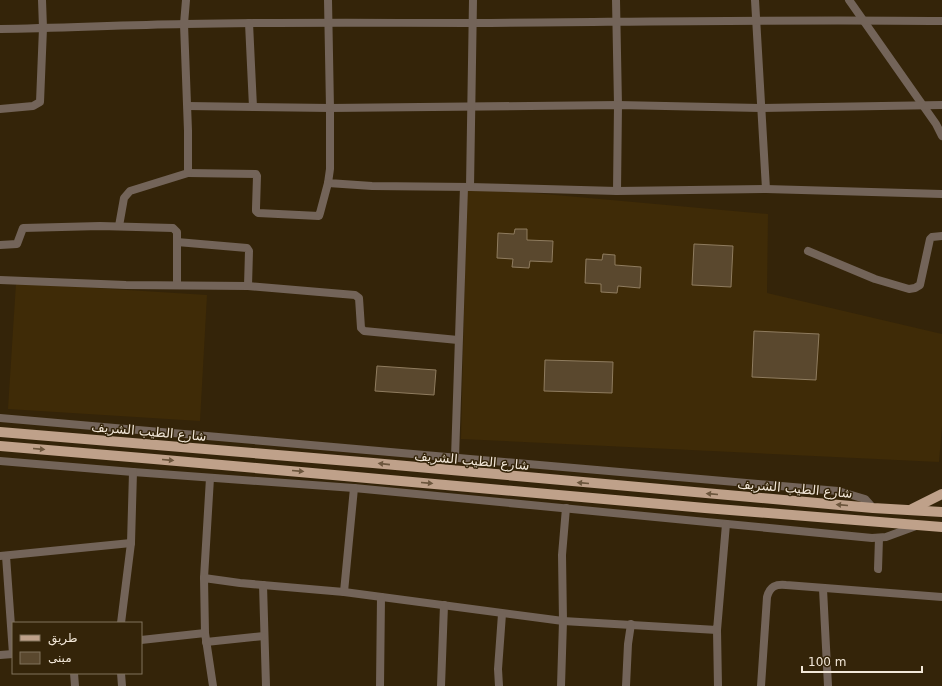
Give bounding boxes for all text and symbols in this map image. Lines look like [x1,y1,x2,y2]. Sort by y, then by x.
street label: شارع الطيب الشريف [91,419,207,445]
one-way arrow [33,446,45,453]
street label: شارع الطيب الشريف [414,448,530,474]
one-way arrow [162,457,174,463]
one-way arrow [378,461,390,468]
one-way arrow [292,468,304,475]
street label: شارع الطيب الشريف [737,476,853,502]
one-way arrow [421,479,433,486]
one-way arrow [577,479,589,486]
one-way arrow [706,491,718,498]
one-way arrow [836,502,848,509]
legend [12,622,142,674]
text: طريق [48,631,78,646]
scale bar [802,648,922,674]
text: مبنى [48,651,72,665]
text: 100 m [808,655,846,669]

